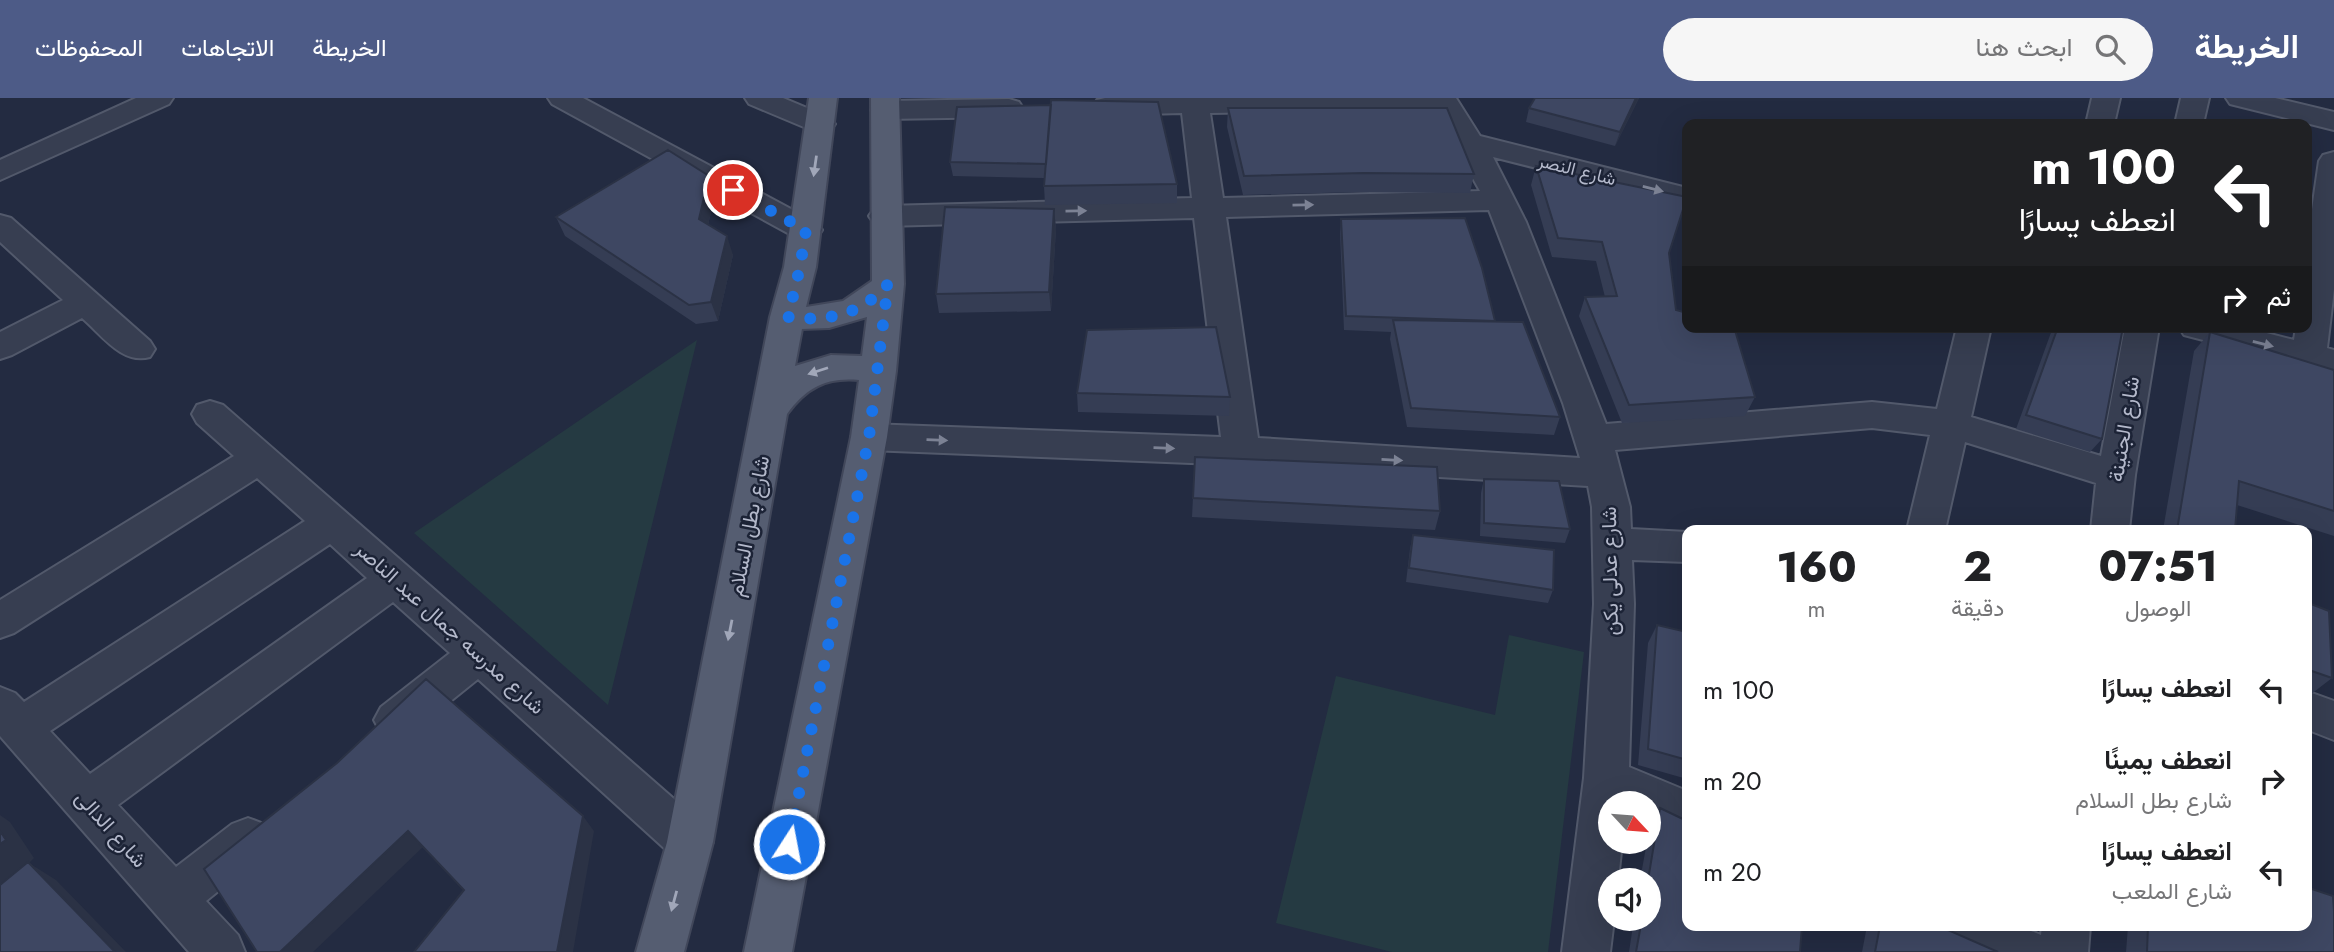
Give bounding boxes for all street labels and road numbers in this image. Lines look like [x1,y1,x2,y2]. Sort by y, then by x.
street label: شارع النصر [1534,148,1619,192]
street label: شارع الجنينة [2101,374,2147,484]
street label: شارع بطل السلام [721,453,777,599]
street label: شارع عدلى يكن [1594,506,1626,636]
street label: شارع مدرسه جمال عبد الناصر [348,534,552,722]
street label: شارع الدالى [68,784,154,874]

